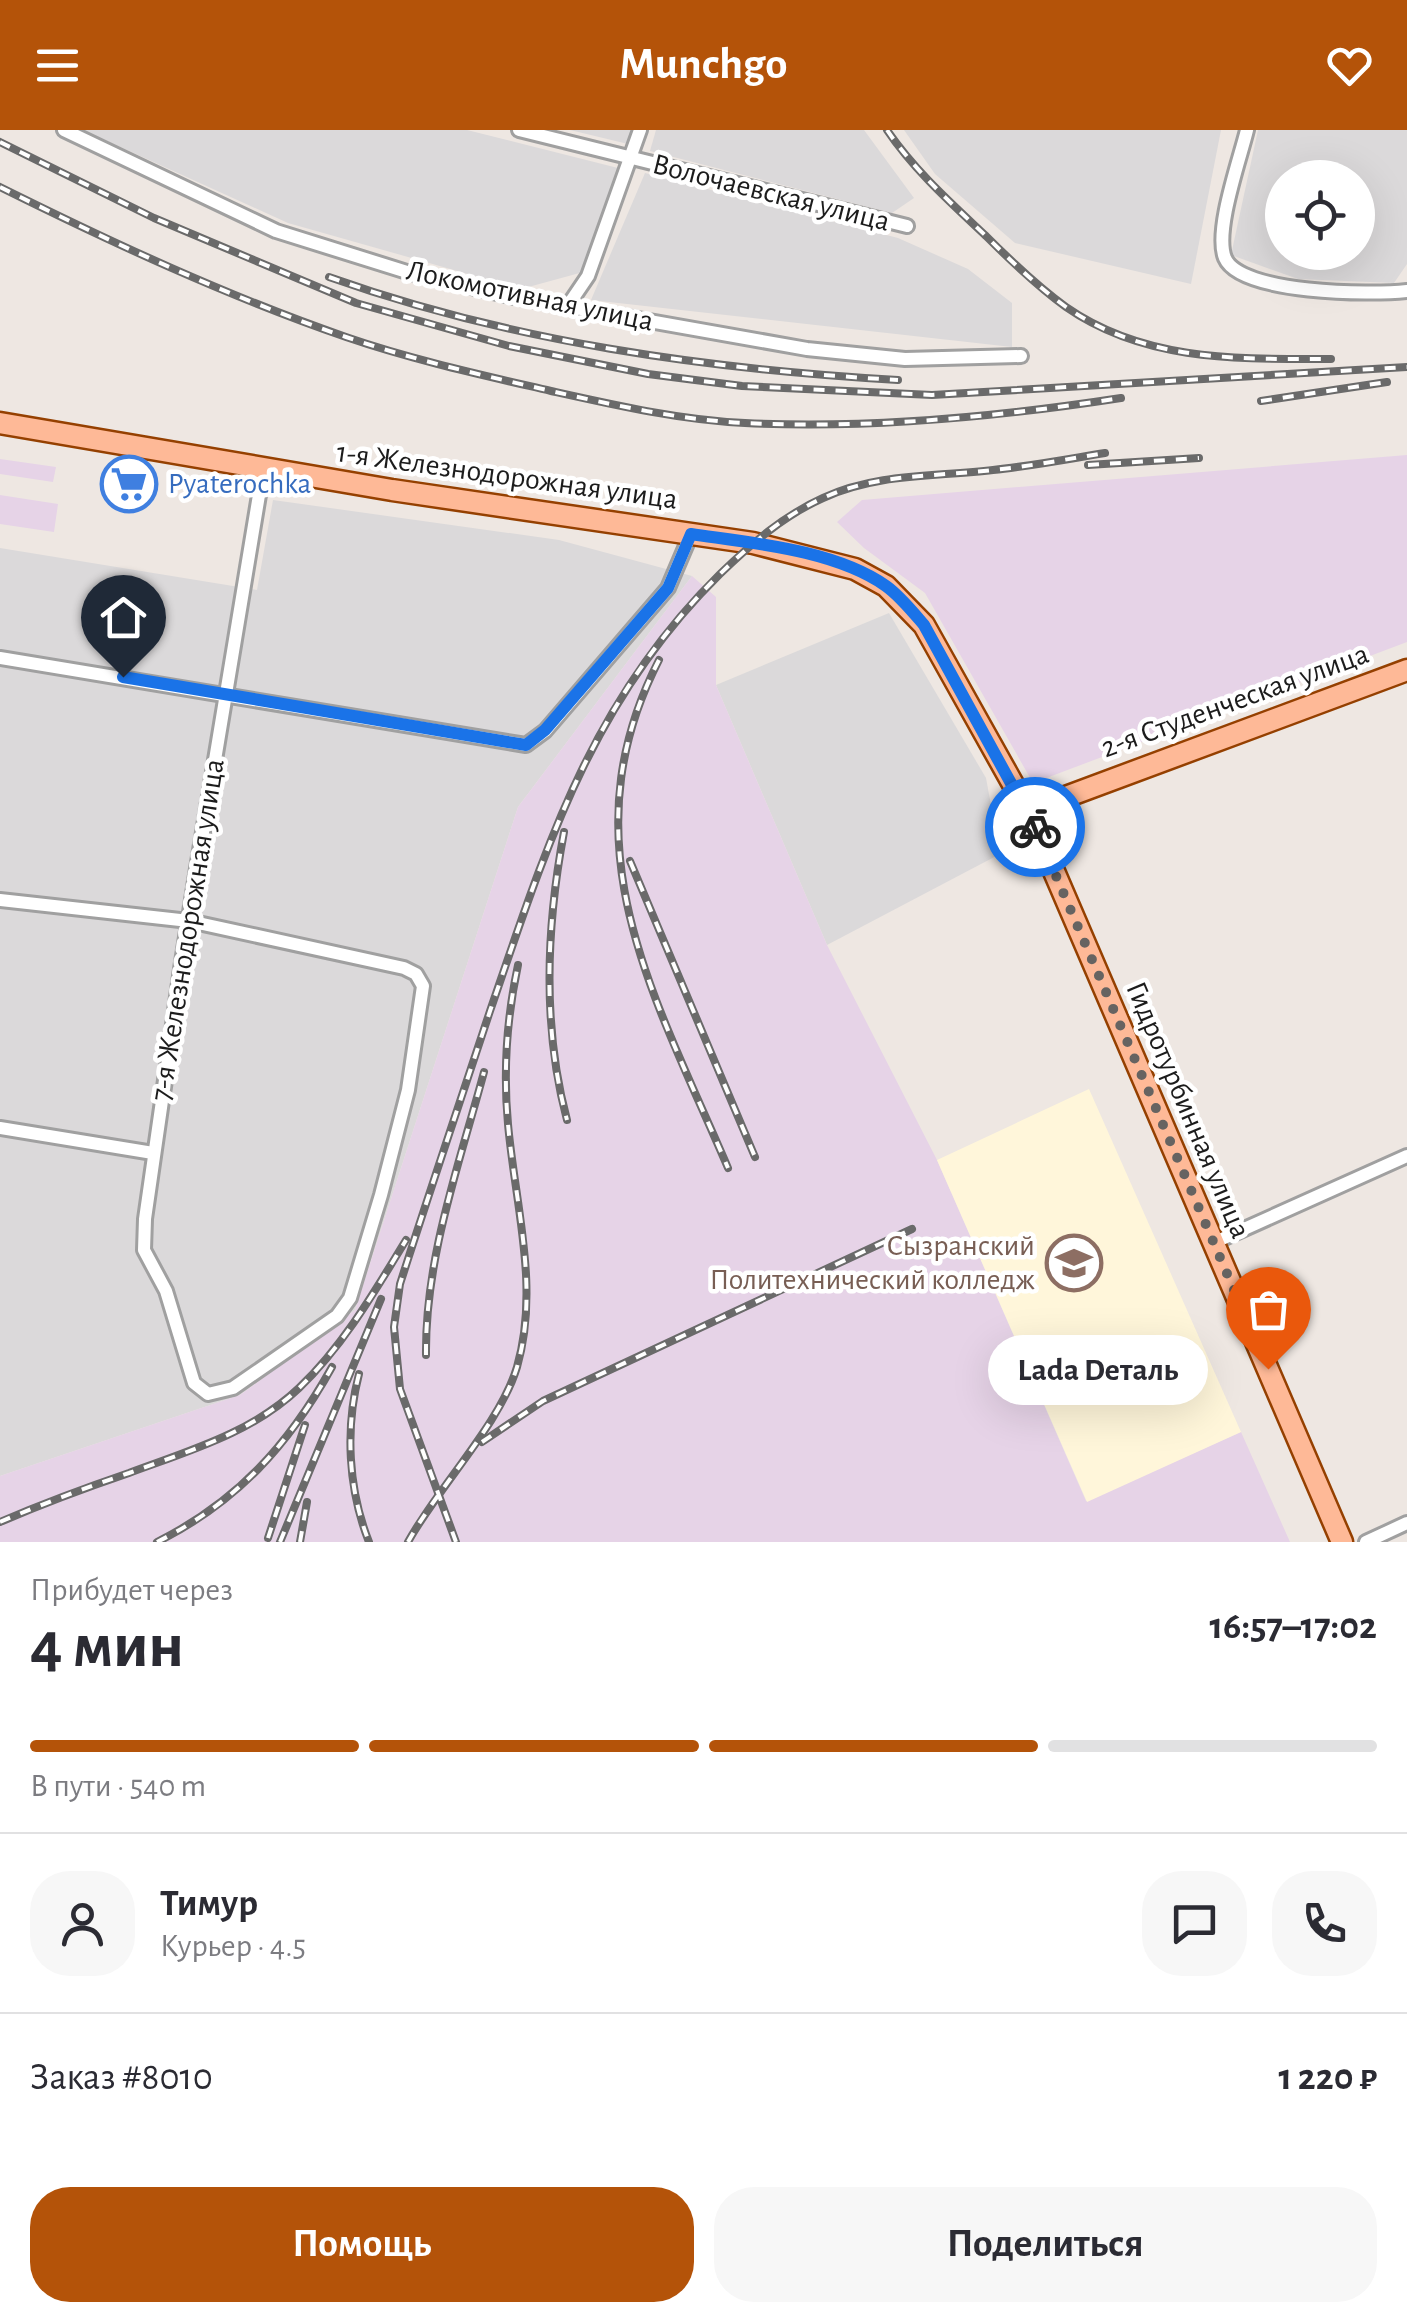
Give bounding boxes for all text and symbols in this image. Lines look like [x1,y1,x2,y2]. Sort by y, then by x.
icon: menu [30,38,85,93]
icon: heart [1322,38,1377,93]
text: Munchgo [620,42,787,87]
street label: Волочаевская улица [649,149,893,237]
map controls [1265,160,1375,270]
button: locate [1265,160,1375,270]
street label: Локомотивная улица [404,255,656,337]
street label: 1-я Железнодорожная улица [335,437,679,515]
supermarket icon: Pyaterochka [99,454,159,514]
place label: Pyaterochka [168,469,311,499]
pin [81,575,166,678]
icon: home [96,590,151,645]
street label: 2-я Студенческая улица [1097,639,1373,763]
street label: 7-я Железнодорожная улица [146,757,230,1103]
courier [985,777,1085,877]
icon: bike [1008,800,1063,855]
street label: Гидротурбинная улица [1120,977,1256,1243]
place label: Сызранский Политехнический колледж [710,1231,1035,1295]
school or university icon: Сызранский Политехнический колледж [1044,1233,1104,1293]
pin [1226,1267,1311,1370]
icon: bag [1241,1282,1296,1337]
callout: Lada Dеталь [988,1334,1208,1404]
text: Lada Dеталь [1018,1354,1178,1386]
text: Прибудет через [30,1574,233,1606]
text: 16:57–17:02 [1209,1608,1377,1646]
text: 4 мин [30,1614,184,1679]
text: В пути · 540 m [30,1770,206,1802]
button: person [30,1871,135,1976]
button: chat [1142,1871,1247,1976]
button: phone [1272,1871,1377,1976]
text: Тимур [160,1885,258,1923]
text: Курьер · 4.5 [160,1930,306,1962]
text: Заказ #8010 [30,2059,213,2097]
text: 1 220 ₽ [1278,2059,1377,2097]
button: Помощь [30,2187,694,2302]
button: Поделиться [714,2187,1377,2302]

